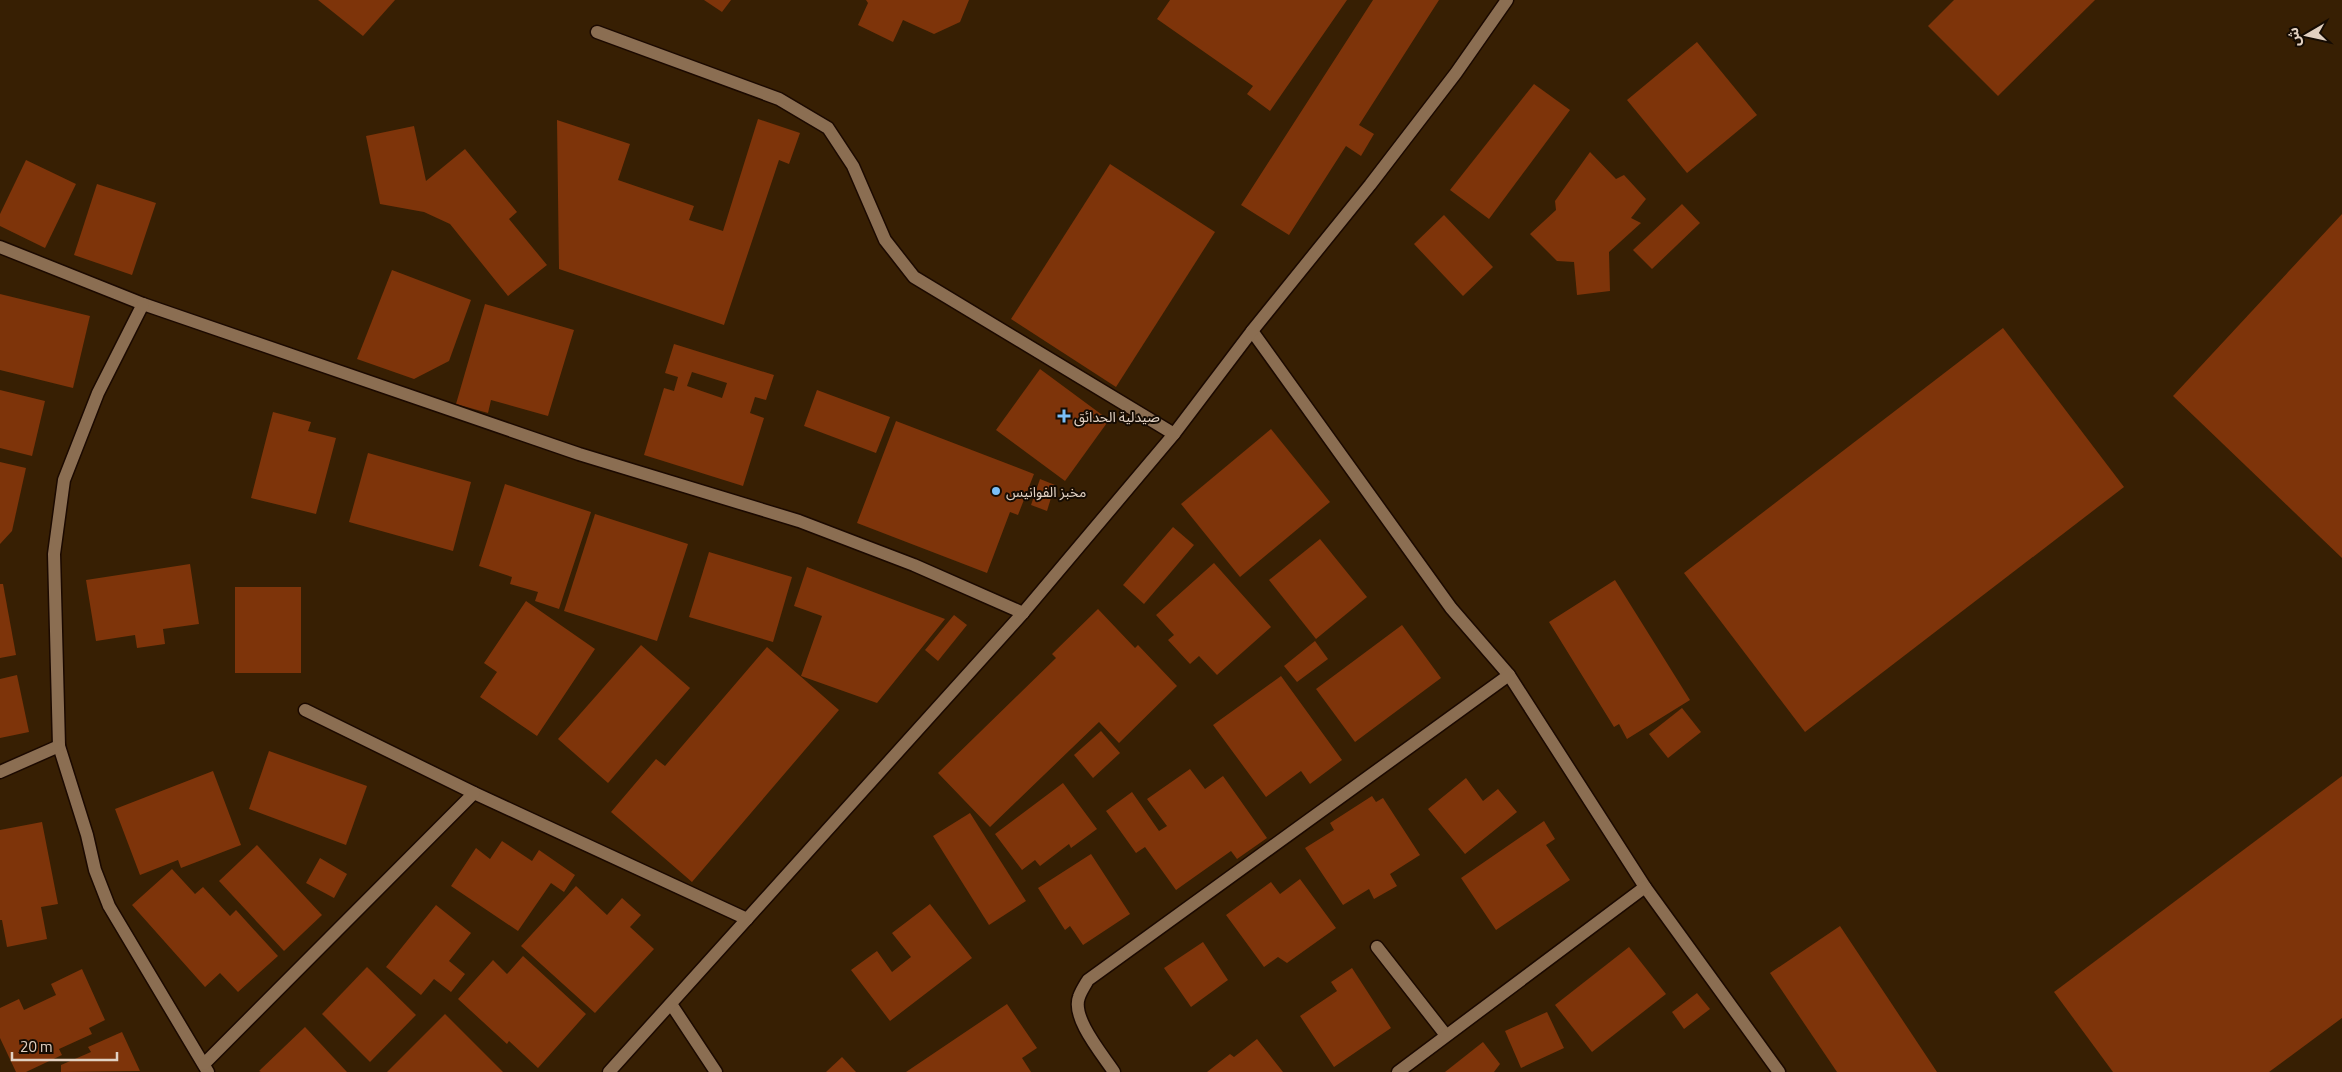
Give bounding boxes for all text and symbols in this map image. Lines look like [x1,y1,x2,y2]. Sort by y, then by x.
north arrow [2282,10,2332,60]
text: ش [2282,26,2306,48]
place label: صيدلية الحدائق [1074,406,1160,427]
marker: صيدلية الحدائق [1058,410,1070,422]
place label: مخبز الفوانيس [1006,481,1086,502]
marker: مخبز الفوانيس [990,485,1002,497]
scale bar [12,1030,118,1062]
text: 20 m [20,1035,53,1058]

